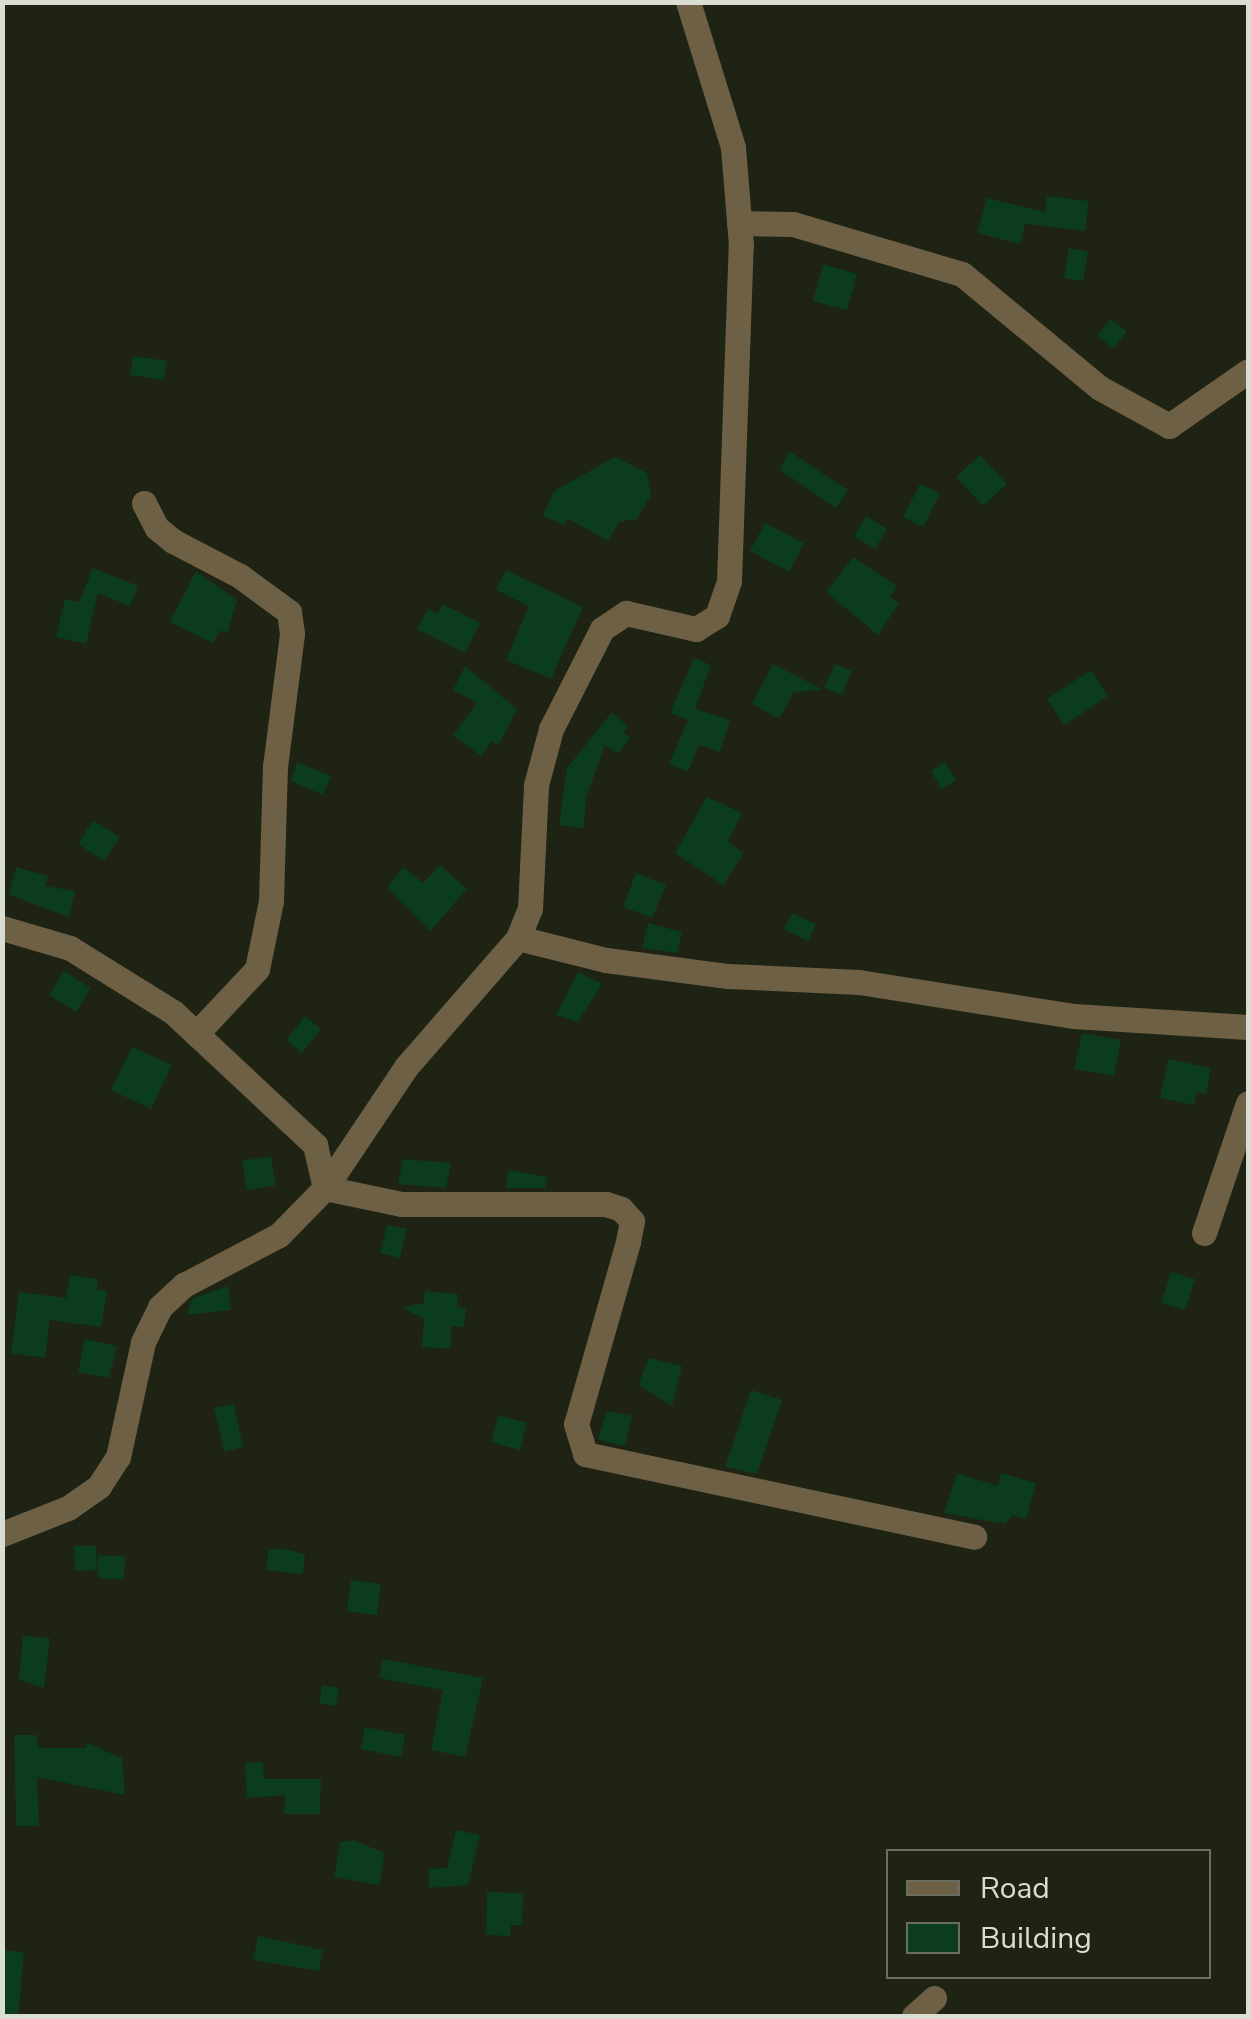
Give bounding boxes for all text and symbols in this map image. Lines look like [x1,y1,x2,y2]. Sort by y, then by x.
legend [886,1849,1211,1979]
text: Road [980,1868,1050,1909]
text: Building [980,1918,1092,1959]

